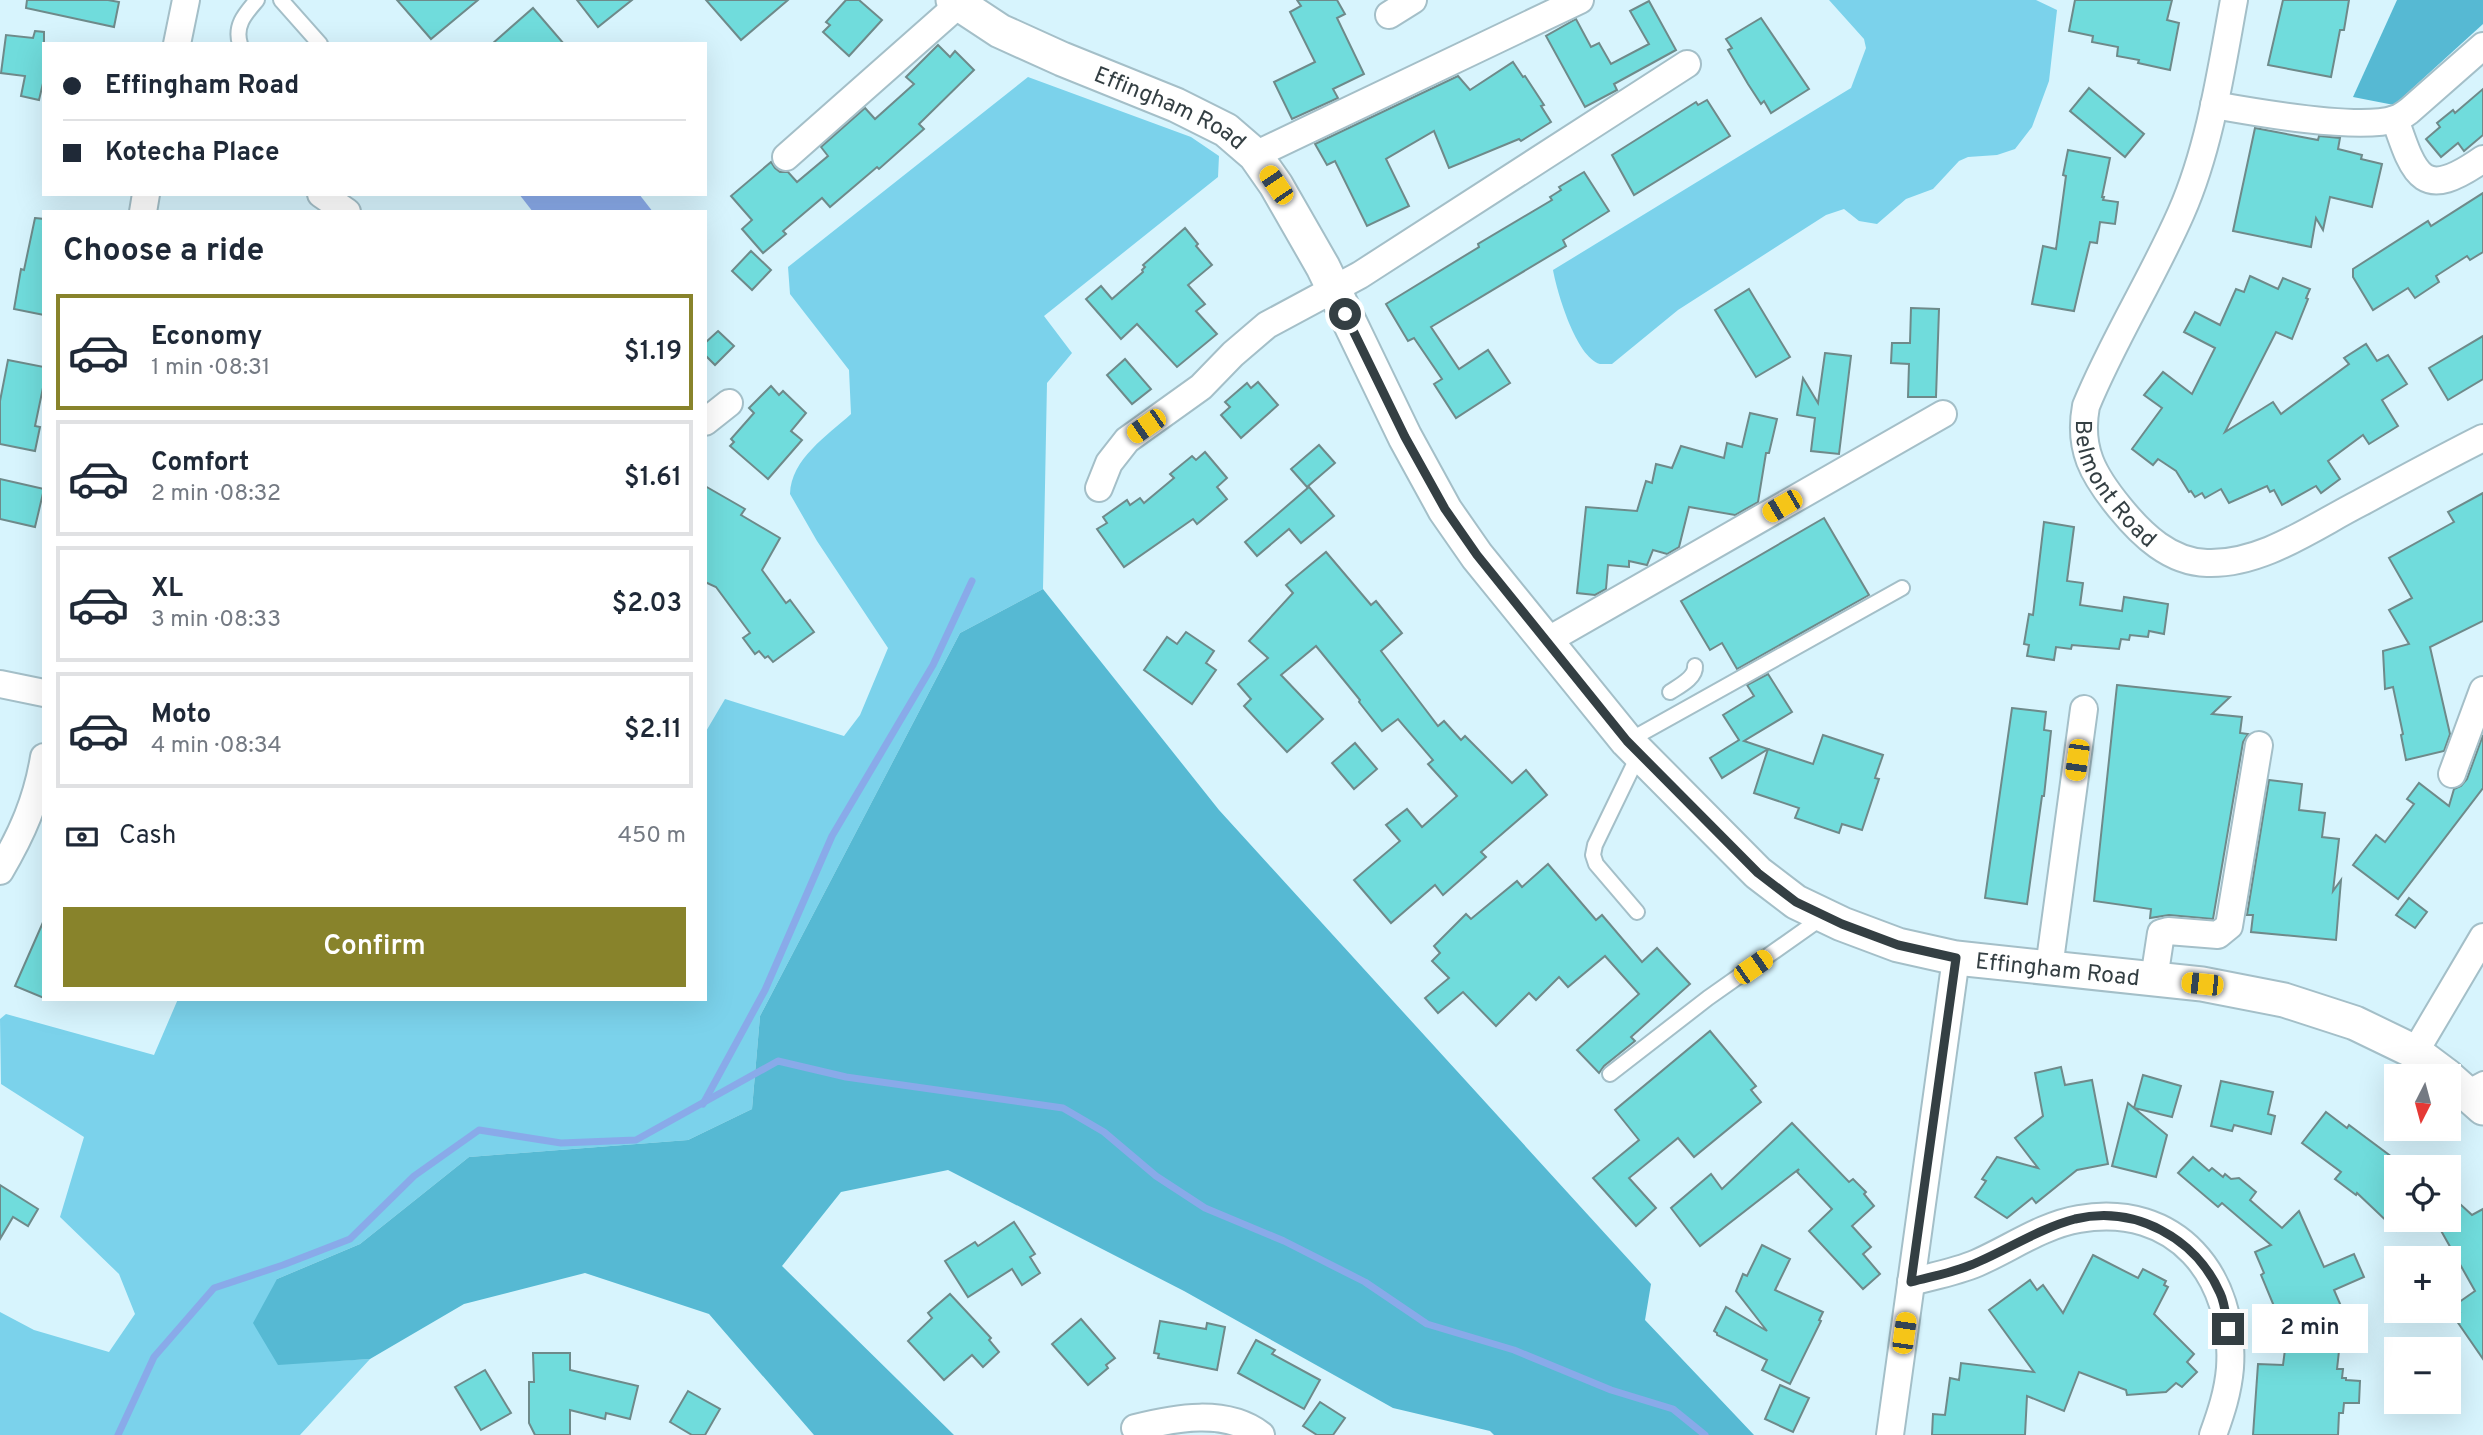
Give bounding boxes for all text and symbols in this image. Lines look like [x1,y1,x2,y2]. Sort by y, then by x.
street label: Effingham Road [1089,61,1251,157]
text: Effingham Road [105,70,299,103]
text: Kotecha Place [105,137,280,170]
car [1256,162,1297,208]
text: Choose a ride [63,232,264,272]
route start [1329,298,1361,330]
icon: car [67,321,130,384]
text: Economy [151,321,262,354]
text: $1.19 [624,336,682,369]
text: 1 min · 08:31 [151,354,270,383]
car [1123,405,1170,447]
street label: Belmont Road [2067,420,2161,555]
icon: car [67,447,130,510]
text: Comfort [151,447,249,480]
text: $1.61 [624,462,682,495]
text: 2 min · 08:32 [151,480,281,509]
car [1759,486,1806,526]
icon: car [67,573,130,636]
text: XL [151,573,183,606]
text: $2.03 [612,588,682,621]
text: 3 min · 08:33 [151,606,281,635]
icon: car [67,699,130,762]
text: Moto [151,699,211,732]
text: $2.11 [624,714,682,747]
text: 4 min · 08:34 [151,732,282,761]
car [2064,738,2091,782]
icon: cash [63,818,101,856]
text: Cash [119,820,176,853]
text: 450 m [618,822,686,851]
button: Confirm [63,907,686,987]
car [1730,946,1777,988]
street label: Effingham Road [1974,948,2141,994]
car [2181,971,2224,997]
north arrow [2384,1064,2460,1141]
map controls [2384,1064,2461,1414]
button: locate [2384,1155,2461,1232]
button: + [2384,1246,2461,1323]
callout: 2 min [2252,1304,2368,1354]
car [1891,1311,1918,1355]
route end [2212,1313,2244,1345]
text: 2 min [2280,1314,2340,1343]
button: − [2384,1337,2461,1414]

